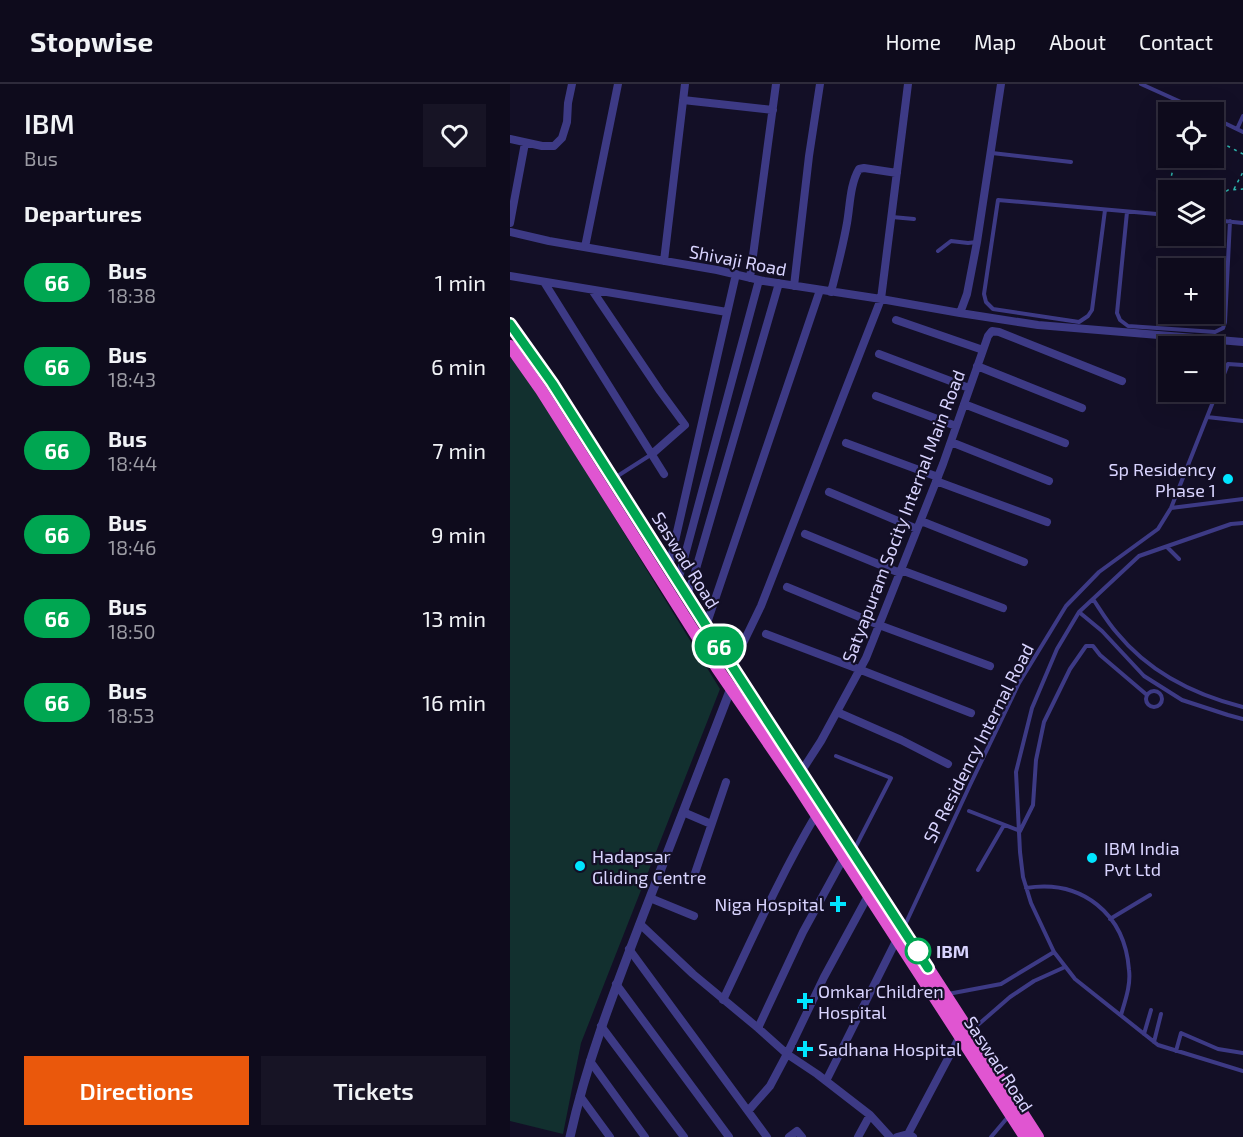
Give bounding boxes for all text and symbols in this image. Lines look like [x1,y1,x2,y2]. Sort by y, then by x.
text: Stopwise [30,24,153,58]
text: Home [885,29,941,54]
text: Map [974,29,1016,54]
text: About [1049,29,1106,54]
text: Contact [1139,29,1213,54]
map controls [1158,102,1224,402]
button: locate [1158,102,1224,168]
button: heart [423,104,486,167]
text: IBM [24,106,75,140]
text: Bus [24,146,58,170]
button: layers [1158,180,1224,246]
text: Departures [24,200,142,226]
street label: Shivaji Road [687,240,789,280]
text: Bus [108,257,147,283]
button: + [1158,258,1224,324]
text: 1 min [435,269,486,295]
text: 66 [45,270,69,295]
text: 18:38 [108,283,156,307]
button: − [1158,336,1224,402]
text: Bus [108,341,147,367]
text: 6 min [431,353,486,379]
text: 66 [45,354,69,379]
text: 18:43 [108,367,156,391]
street label: Satyapuram Socity Internal Main Road [837,367,969,665]
text: Bus [108,425,147,451]
text: 7 min [432,437,486,463]
text: 66 [45,438,69,463]
text: 18:44 [108,451,157,475]
place label: Sp Residency Phase 1 [1108,458,1216,501]
marker: Sp Residency Phase 1 [1221,472,1235,486]
street label: Saswad Road [648,508,724,612]
text: Bus [108,509,147,535]
text: 9 min [431,521,486,547]
text: 66 [45,522,69,547]
text: 18:46 [108,535,157,559]
text: Bus [108,593,147,619]
text: 13 min [423,605,486,631]
text: 66 [45,606,69,631]
text: 18:50 [108,619,156,643]
line badge: 66 [692,626,746,666]
text: 66 [707,634,731,659]
street label: SP Residency Internal Road [918,640,1038,846]
text: Bus [108,677,147,703]
text: 16 min [422,689,486,715]
text: 66 [45,690,69,715]
text: 18:53 [108,703,155,727]
place label: IBM India Pvt Ltd [1104,837,1180,880]
place label: Hadapsar Gliding Centre [592,845,706,888]
marker: IBM India Pvt Ltd [1085,851,1099,865]
marker: Hadapsar Gliding Centre [573,859,587,873]
place label: Niga Hospital [715,893,825,915]
marker: Niga Hospital [829,895,847,913]
marker: IBM [905,938,931,964]
place label: IBM [936,940,969,962]
place label: Omkar Children Hospital [818,980,944,1023]
marker: Omkar Children Hospital [796,992,814,1010]
street label: Saswad Road [960,1012,1038,1116]
place label: Sadhana Hospital [818,1038,962,1060]
marker: Sadhana Hospital [796,1040,814,1058]
button: Directions [24,1056,249,1125]
button: Tickets [261,1056,486,1125]

